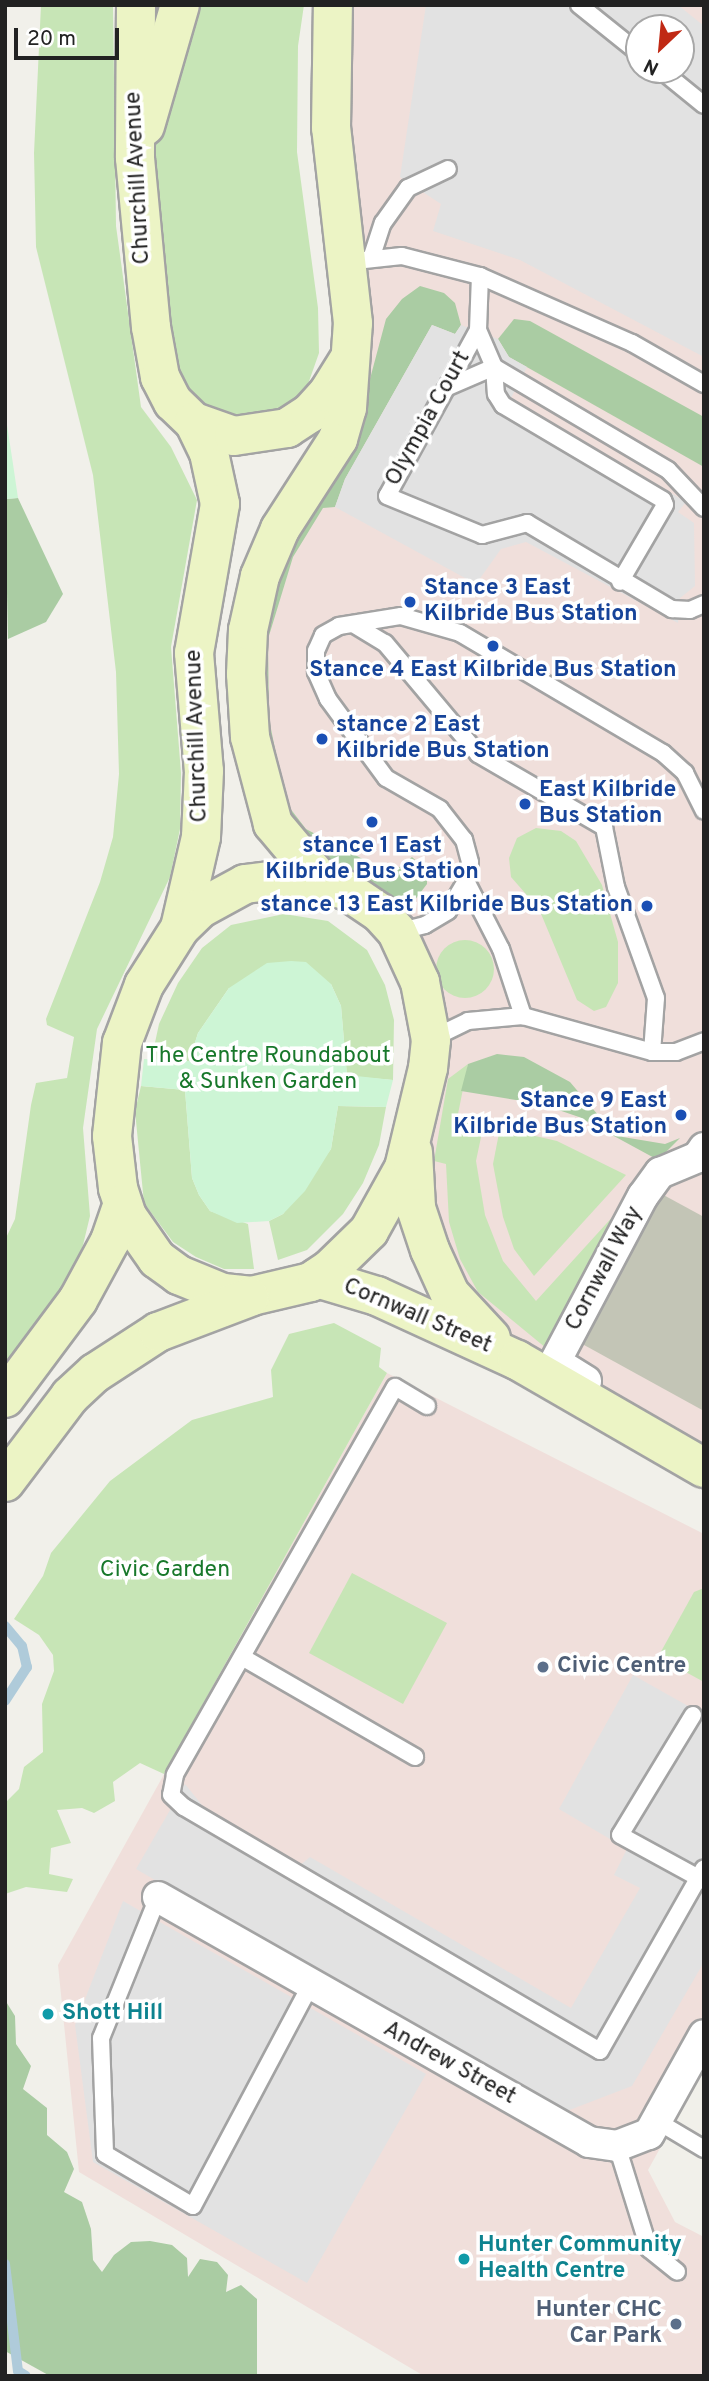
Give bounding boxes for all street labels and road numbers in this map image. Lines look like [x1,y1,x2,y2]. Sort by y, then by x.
street label: Churchill Avenue [121,90,157,266]
street label: Olympia Court [381,347,477,491]
street label: Churchill Avenue [181,649,215,823]
street label: Cornwall Way [560,1202,650,1336]
street label: Cornwall Street [339,1273,495,1361]
street label: Andrew Street [378,2016,520,2112]

